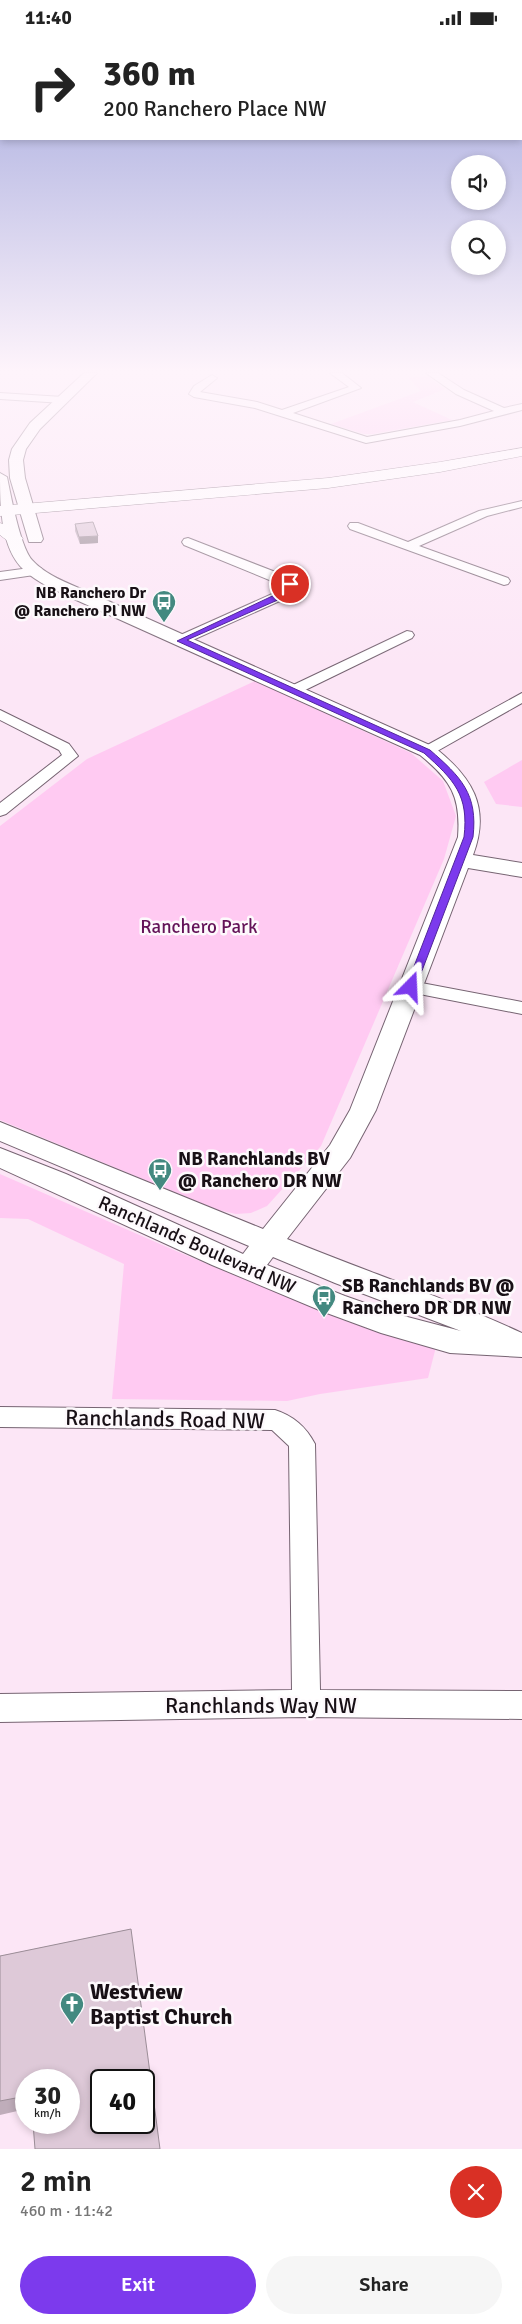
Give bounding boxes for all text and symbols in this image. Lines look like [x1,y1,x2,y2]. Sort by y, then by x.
text: 11:40 [25,6,72,30]
text: 360 m [103,52,196,95]
icon: right [20,55,85,120]
text: 200 Ranchero Place NW [103,95,327,122]
map controls [451,155,506,275]
button: sound [451,155,506,210]
button: search [451,220,506,275]
pin [269,563,311,605]
icon: arrive [276,570,304,598]
place label: NB Ranchero Dr @ Ranchero Pl NW [14,583,147,621]
bus stop icon: NB Ranchero Dr @ Ranchero Pl NW [151,589,177,623]
park label: Ranchero Park [140,915,258,939]
position arrow [384,960,436,1012]
place label: NB Ranchlands BV @ Ranchero DR NW [178,1147,342,1193]
bus stop icon: NB Ranchlands BV @ Ranchero DR NW [147,1157,173,1191]
street label: Ranchlands Boulevard NW [95,1191,299,1299]
place label: SB Ranchlands BV @ Ranchero DR DR NW [342,1274,515,1320]
bus stop icon: SB Ranchlands BV @ Ranchero DR DR NW [311,1284,337,1318]
street label: Ranchlands Road NW [65,1404,265,1434]
street label: Ranchlands Way NW [165,1692,357,1719]
place label: Westview Baptist Church [90,1978,233,2030]
church icon: Westview Baptist Church [59,1991,85,2025]
speed limit sign: 40 [90,2069,155,2134]
text: 30 [34,2080,61,2111]
text: km/h [34,2106,61,2121]
text: 2 min [20,2163,92,2200]
button: close [450,2166,502,2218]
text: 460 m · 11:42 [20,2201,113,2221]
button: Exit [20,2256,256,2314]
button: Share [266,2256,502,2314]

